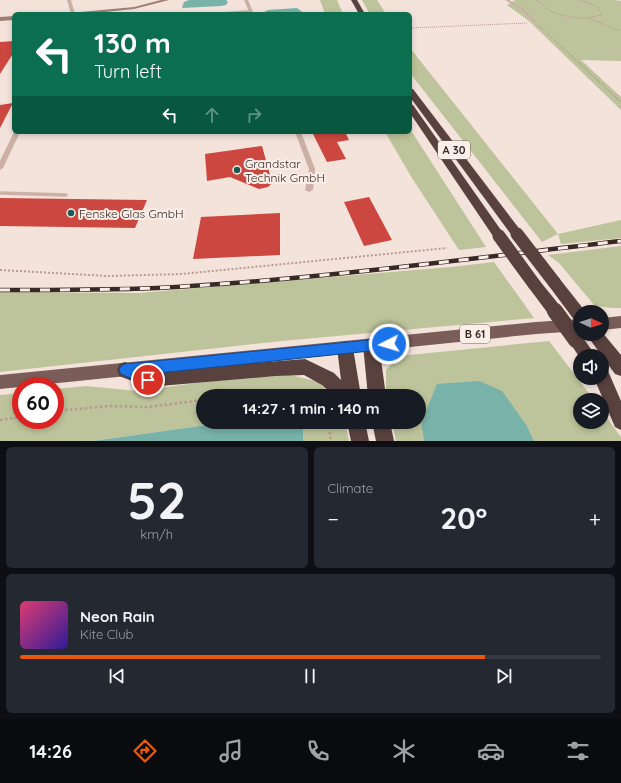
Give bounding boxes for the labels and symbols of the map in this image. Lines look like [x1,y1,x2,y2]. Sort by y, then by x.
road number: A 30 [438,141,470,159]
place label: Grandstar Technik GmbH [245,156,325,185]
marker: Grandstar Technik GmbH [232,165,242,175]
place label: Fenske Glas GmbH [79,206,184,221]
marker: Fenske Glas GmbH [66,208,76,218]
north arrow [573,305,609,341]
position arrow [368,323,410,365]
road number: B 61 [460,325,490,343]
pin [131,363,165,397]
speed limit sign: 60 [12,377,64,429]

